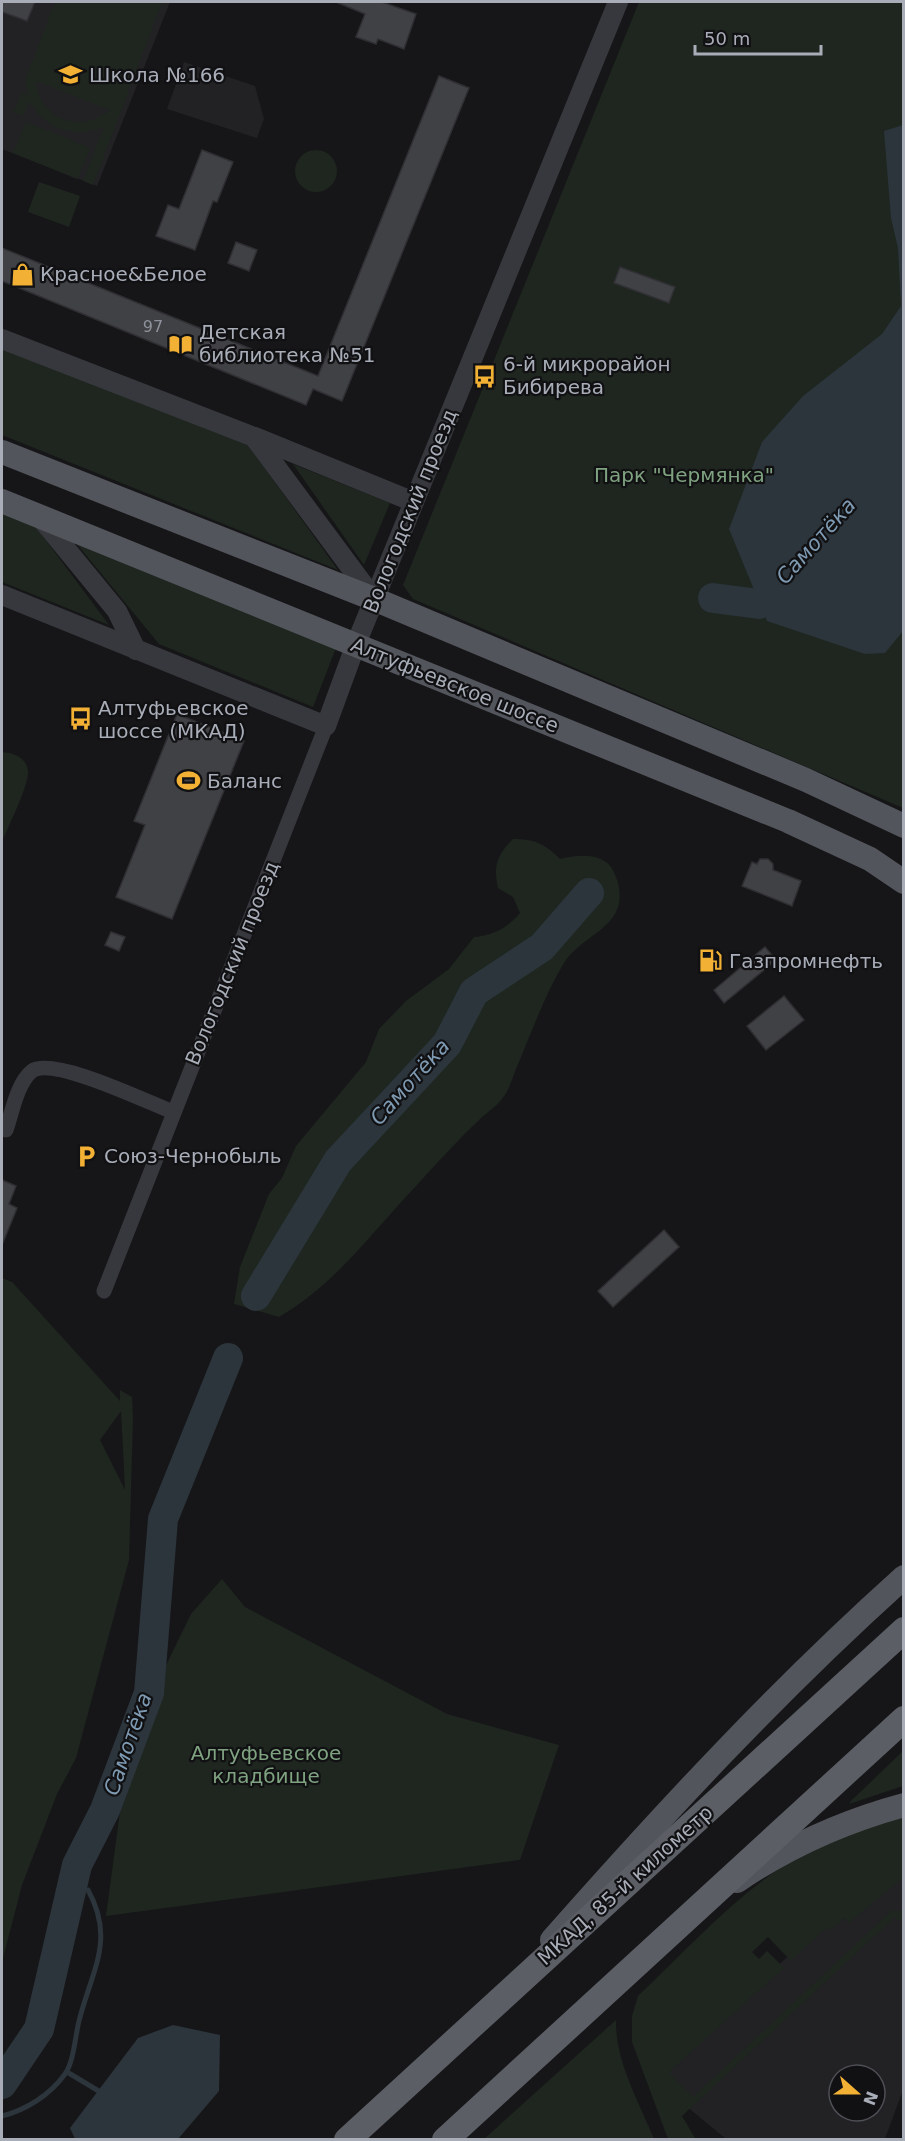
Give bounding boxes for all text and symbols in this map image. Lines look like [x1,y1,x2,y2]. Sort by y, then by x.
scale bar [695,18,821,56]
text: 50 m [704,28,750,49]
school or university icon: Школа №166 [58,62,84,88]
place label: Школа №166 [89,63,225,87]
shop icon: Красное&Белое [9,261,35,287]
place label: Красное&Белое [40,262,207,286]
house number: 97 [143,317,163,336]
place label: Детская библиотека №51 [199,320,376,367]
library icon: Детская библиотека №51 [168,331,194,357]
place label: 6-й микрорайон Бибирева [503,352,671,399]
bus stop icon: 6-й микрорайон Бибирева [472,363,498,389]
street label: Вологодский проезд [358,406,462,616]
park label: Парк "Чермянка" [594,463,774,487]
water label: Самотёка [771,493,861,589]
street label: Алтуфьевское шоссе [348,632,562,738]
place label: Алтуфьевское шоссе (МКАД) [98,696,249,743]
bus stop icon: Алтуфьевское шоссе (МКАД) [67,706,93,732]
sports icon: Баланс [176,768,202,794]
place label: Баланс [207,769,282,793]
street label: Вологодский проезд [180,858,284,1068]
fuel station icon: Газпромнефть [698,948,724,974]
place label: Газпромнефть [729,949,883,973]
water label: Самотёка [365,1034,455,1130]
parking icon: Союз-Чернобыль [73,1143,99,1169]
place label: Союз-Чернобыль [104,1144,282,1168]
water label: Самотёка [99,1690,157,1798]
park label: Алтуфьевское кладбище [191,1741,341,1788]
street label: МКАД, 85-й километр [532,1800,718,1970]
north arrow [827,2063,887,2123]
text: N [859,2089,882,2108]

